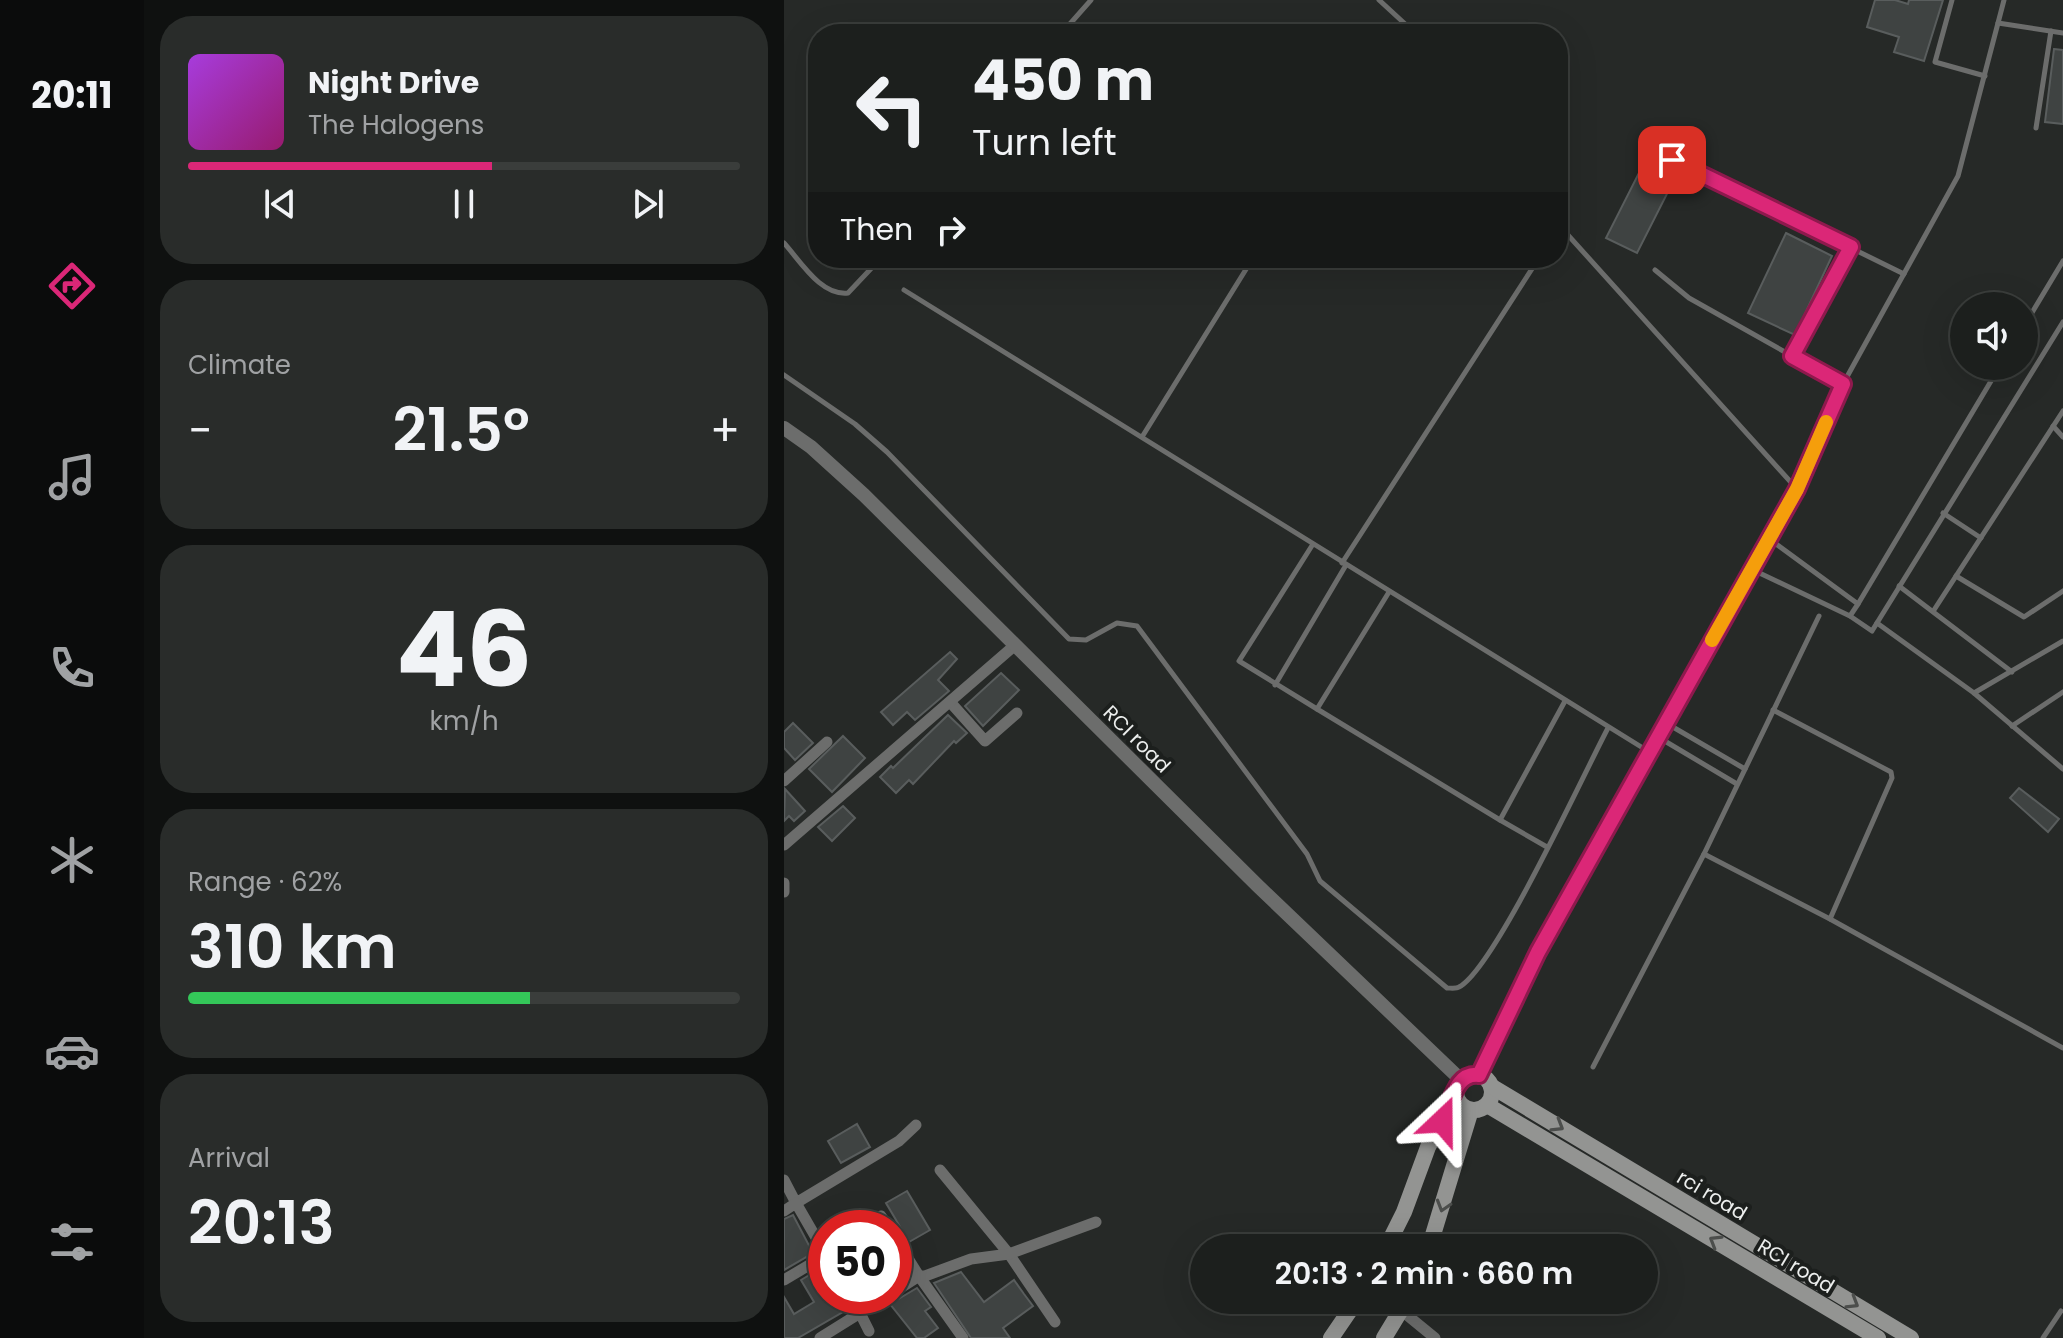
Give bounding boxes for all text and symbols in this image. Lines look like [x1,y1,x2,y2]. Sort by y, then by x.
text: 450 m [972,41,1154,120]
icon: left [840,56,944,160]
text: Night Drive [308,61,479,104]
text: 20:11 [31,70,113,121]
text: The Halogens [308,107,484,143]
text: Turn left [972,117,1117,168]
pin [1638,126,1706,194]
icon: arrive [1650,138,1694,182]
icon: previous [258,182,302,226]
icon: pause [442,182,486,226]
icon: next [626,182,670,226]
text: Then [840,208,913,251]
icon: right [929,208,973,252]
icon: directions [44,258,100,314]
map controls [1950,292,2038,380]
button: sound [1950,292,2038,380]
text: Climate [188,347,291,383]
text: 21.5° [393,388,530,472]
text: − [188,400,212,461]
text: + [710,400,740,461]
icon: music [44,449,100,505]
text: 46 [396,577,532,722]
icon: phone [44,640,100,696]
street label: RCI road [1097,699,1177,779]
text: km/h [429,703,499,739]
icon: climate [44,832,100,888]
text: Range · 62% [188,864,342,900]
text: 310 km [188,905,397,989]
icon: car [44,1023,100,1079]
position arrow [1400,1079,1484,1163]
one-way arrow [1549,1116,1564,1132]
text: Arrival [188,1140,270,1176]
street label: rci road [1672,1163,1752,1227]
text: 20:13 [188,1181,335,1265]
one-way arrow [1436,1199,1452,1213]
speed limit sign: 50 [808,1210,912,1314]
icon: filters [44,1214,100,1270]
street label: RCI road [1752,1232,1840,1300]
one-way arrow [1709,1235,1724,1250]
text: 20:13 · 2 min · 660 m [1275,1252,1573,1295]
one-way arrow [1844,1293,1859,1309]

